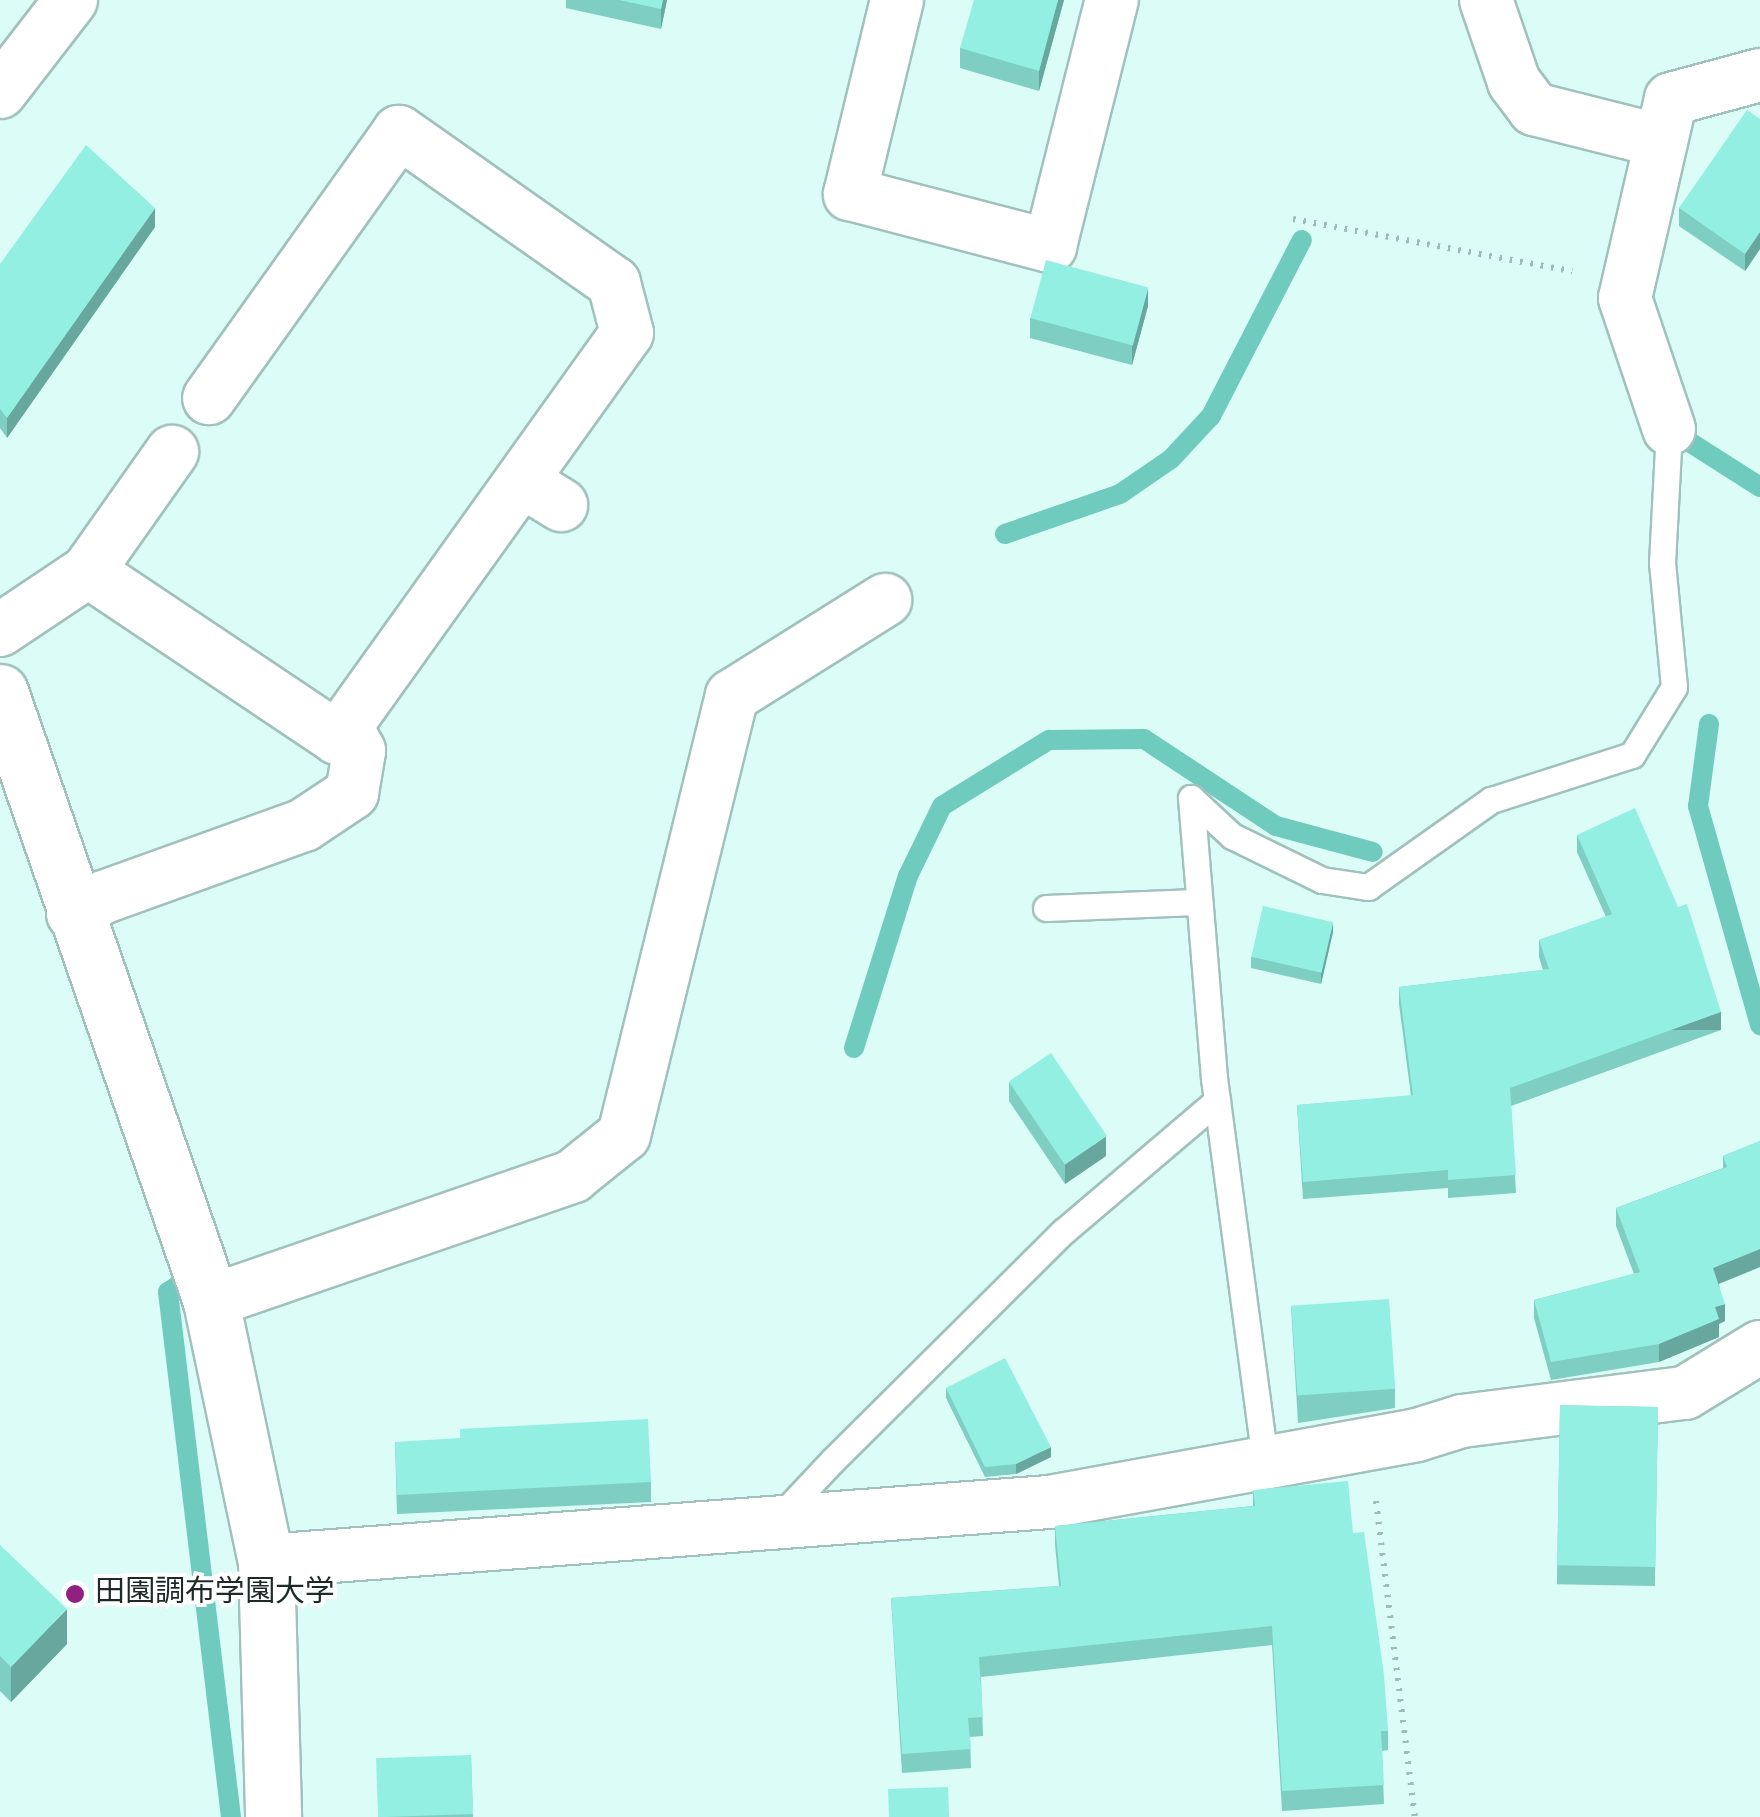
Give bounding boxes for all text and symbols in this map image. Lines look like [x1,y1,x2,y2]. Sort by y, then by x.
place label: 田園調布学園大学 [95,1576,335,1612]
marker: 田園調布学園大学 [64,1583,86,1605]

